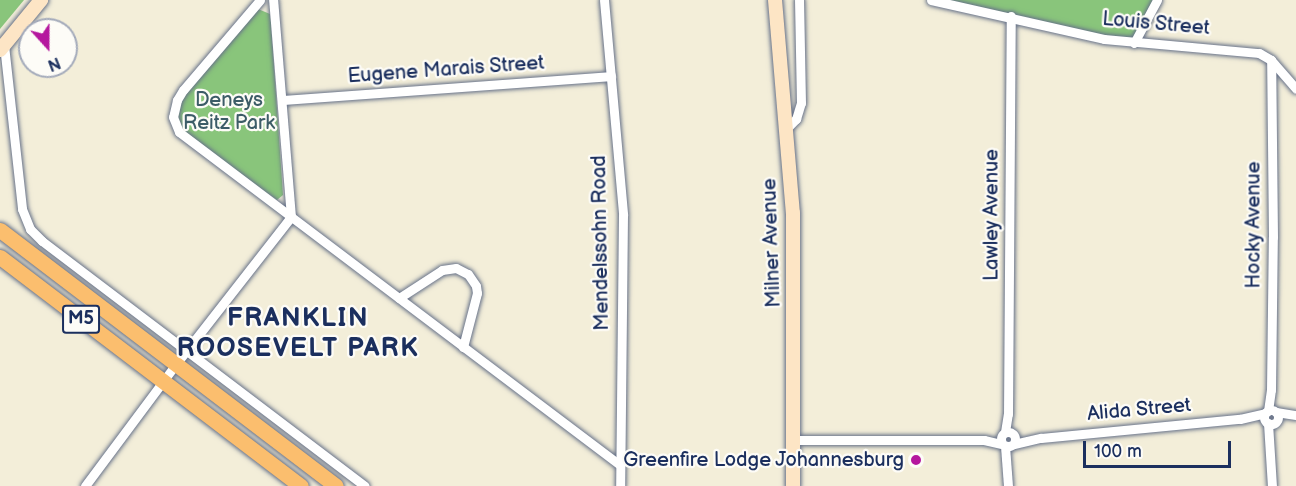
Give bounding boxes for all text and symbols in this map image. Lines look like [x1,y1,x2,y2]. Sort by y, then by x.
street label: Louis Street [1101,7,1211,41]
north arrow [18,18,78,78]
street label: Eugene Marais Street [347,51,545,89]
text: N [45,52,63,74]
park label: Deneys Reitz Park [183,88,275,135]
street label: Lawley Avenue [980,148,1004,282]
street label: Mendelssohn Road [587,155,615,331]
street label: Hocky Avenue [1242,161,1266,289]
street label: Milner Avenue [758,178,786,308]
district label: FRANKLIN ROOSEVELT PARK [177,303,419,364]
road number: M5 [62,304,100,334]
street label: Alida Street [1086,393,1192,427]
scale bar [1086,429,1234,467]
text: 100 m [1094,441,1142,462]
place label: Greenfire Lodge Johannesburg [622,448,904,472]
marker: Greenfire Lodge Johannesburg [909,453,923,467]

